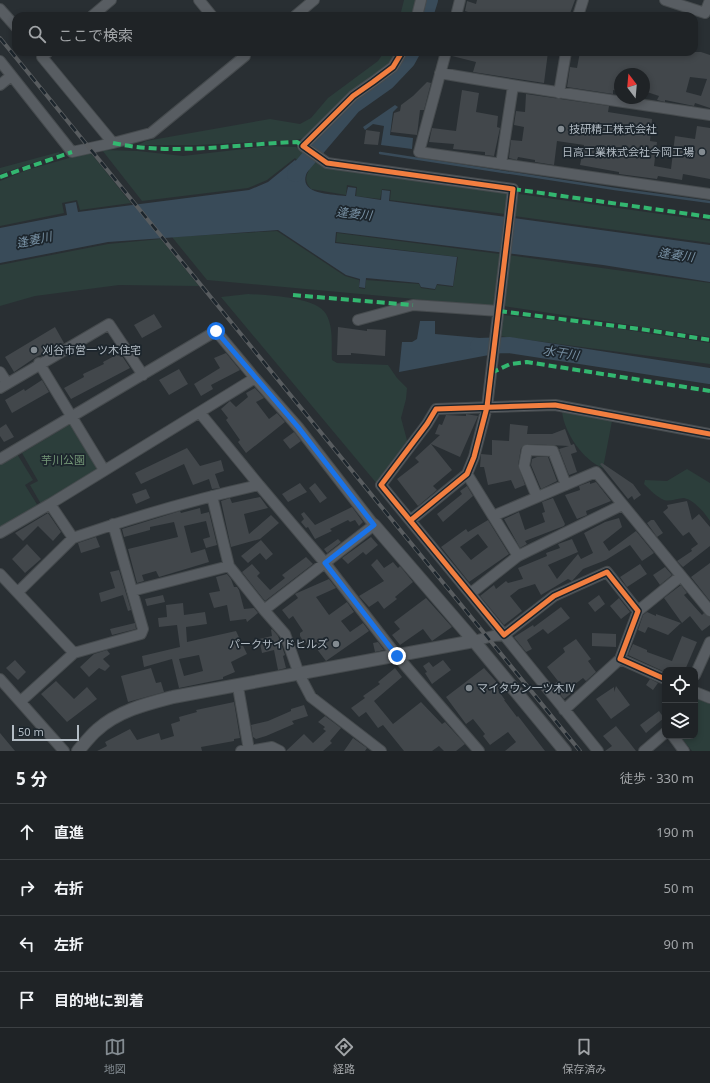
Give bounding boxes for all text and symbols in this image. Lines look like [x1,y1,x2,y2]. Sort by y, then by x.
search box [12,12,698,56]
icon: search [26,23,48,45]
text: ここで検索 [58,25,133,45]
north arrow [614,68,650,104]
place label: 技研精工株式会社 [569,121,657,136]
marker: 技研精工株式会社 [556,124,566,134]
place label: 日高工業株式会社今岡工場 [562,144,694,159]
marker: 日高工業株式会社今岡工場 [697,147,707,157]
water label: 逢妻川 [335,203,375,224]
water label: 逢妻川 [15,227,55,252]
water label: 逢妻川 [657,244,697,266]
route start [207,322,225,340]
water label: 水干川 [542,341,582,364]
place label: 刈谷市営一ツ木住宅 [42,342,141,357]
marker: 刈谷市営一ツ木住宅 [29,345,39,355]
park label: 芋川公園 [41,452,85,467]
place label: パークサイドヒルズ [229,636,328,651]
marker: パークサイドヒルズ [331,639,341,649]
route end [388,647,406,665]
map controls [662,667,698,739]
button: locate [662,667,698,703]
place label: マイタウン一ツ木Ⅳ [477,680,576,695]
marker: マイタウン一ツ木Ⅳ [464,683,474,693]
button: layers [662,703,698,739]
scale bar [12,723,79,742]
text: 50 m [18,724,44,739]
text: 5 分 [16,767,47,790]
text: 徒歩 · 330 m [620,769,694,787]
icon: ahead [16,821,38,843]
text: 直進 [54,822,84,842]
text: 190 m [656,823,694,841]
icon: right [16,877,38,899]
text: 右折 [54,878,84,898]
text: 50 m [664,879,694,897]
icon: left [16,933,38,955]
text: 左折 [54,934,84,954]
text: 90 m [664,935,694,953]
icon: arrive [16,989,38,1011]
text: 目的地に到着 [54,990,144,1010]
tab: 地図 [104,1036,126,1076]
tab: 経路 [333,1036,355,1076]
tab: 保存済み [562,1036,606,1076]

